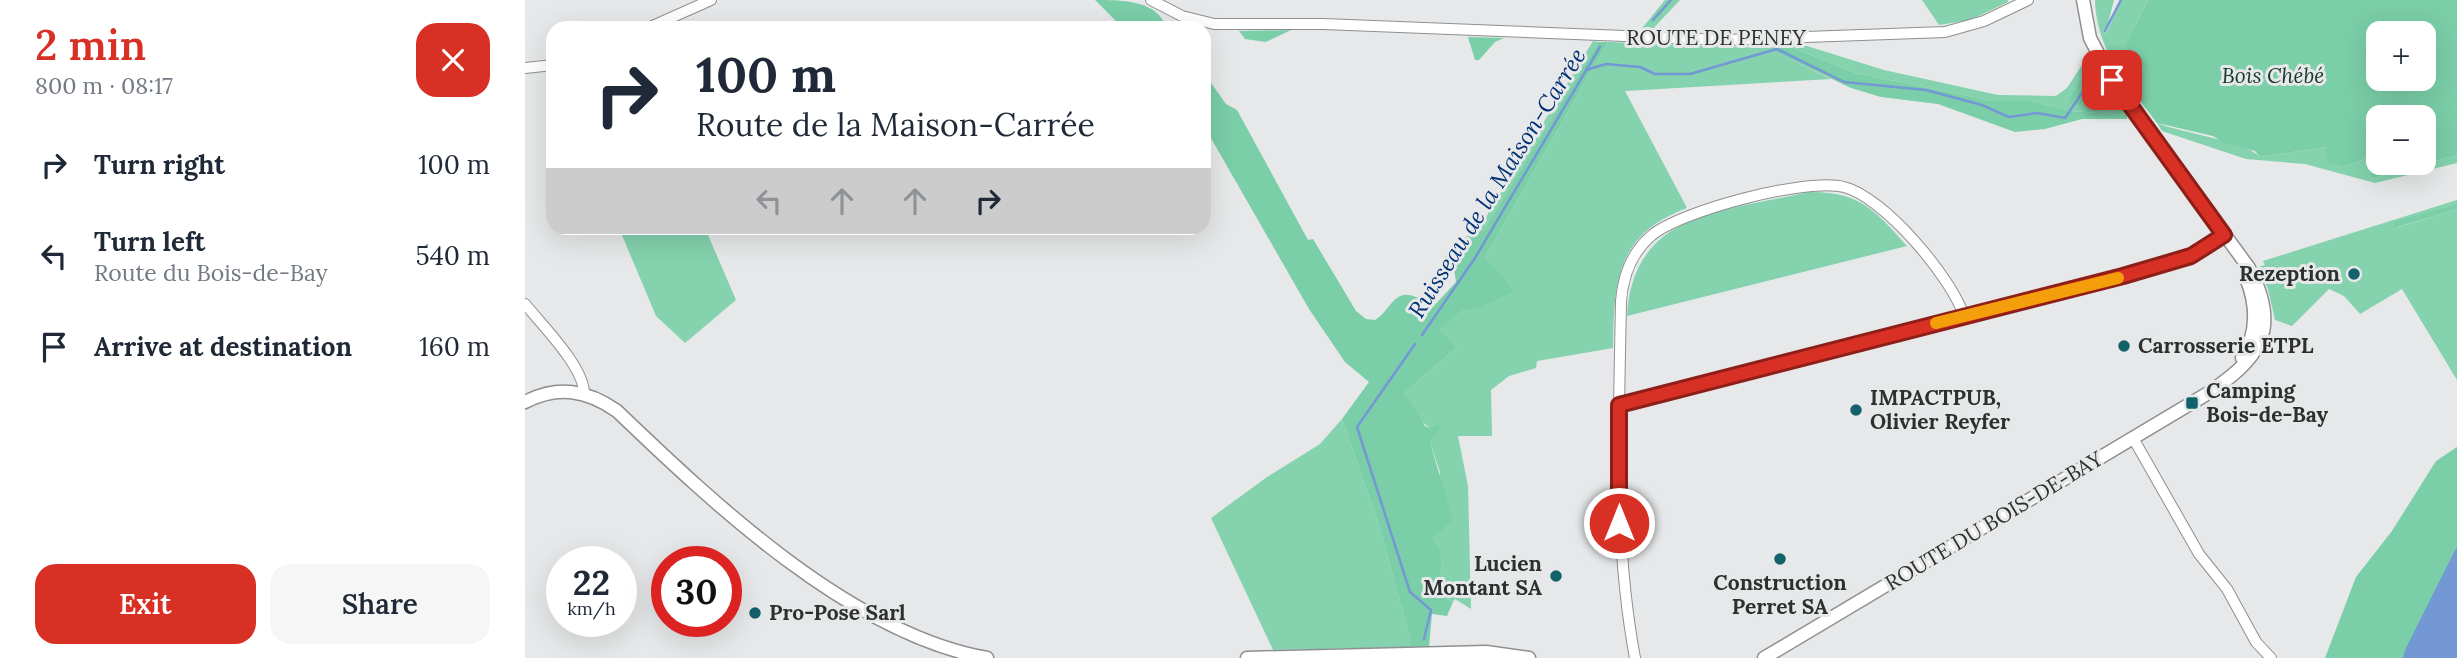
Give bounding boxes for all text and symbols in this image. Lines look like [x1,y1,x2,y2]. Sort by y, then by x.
text: 2 min [35,18,146,72]
map controls [2366,21,2436,175]
button: + [2366,21,2436,91]
button: close [416,23,490,97]
street label: ROUTE DE PENEY [1626,24,1807,51]
text: 100 m [696,43,836,105]
water label: Ruisseau de la Maison-Carrée [1402,43,1592,323]
icon: right [581,49,672,140]
pin [2082,50,2142,110]
icon: arrive [2093,61,2131,99]
park label: Bois Chébé [2222,62,2324,89]
text: 800 m · 08:17 [35,71,173,100]
text: Route de la Maison-Carrée [696,104,1095,145]
button: − [2366,105,2436,175]
icon: right [35,146,73,184]
text: Turn right [94,148,225,181]
text: 100 m [418,148,490,181]
icon: left [750,182,788,220]
icon: ahead [823,182,861,220]
icon: ahead [896,182,934,220]
icon: right [969,182,1007,220]
text: Turn left [94,225,205,258]
icon: left [35,237,73,275]
text: 540 m [416,239,490,272]
text: Route du Bois-de-Bay [94,258,328,287]
place label: Rezeption [2239,260,2340,287]
marker: Rezeption [2346,266,2362,282]
icon: arrive [35,328,73,366]
text: Arrive at destination [94,330,352,363]
text: 160 m [419,330,490,363]
place label: Carrosserie ETPL [2138,332,2314,359]
marker: Carrosserie ETPL [2116,338,2132,354]
place label: Camping Bois-de-Bay [2206,377,2329,428]
place label: IMPACTPUB, Olivier Reyfer [1870,384,2010,435]
marker: Camping Bois-de-Bay [2184,395,2200,411]
marker: IMPACTPUB, Olivier Reyfer [1848,402,1864,418]
street label: ROUTE DU BOIS-DE-BAY [1880,445,2108,596]
position arrow [1582,486,1656,560]
speed limit sign: 30 [651,546,742,637]
place label: Lucien Montant SA [1423,550,1542,601]
marker: Construction Perret SA [1772,551,1788,567]
text: 22 [573,560,610,605]
button: Exit [35,564,256,644]
button: Share [270,564,490,644]
marker: Lucien Montant SA [1548,568,1564,584]
place label: Construction Perret SA [1713,569,1847,620]
text: km/h [567,597,616,620]
place label: Pro-Pose Sarl [769,599,906,626]
marker: Pro-Pose Sarl [747,605,763,621]

